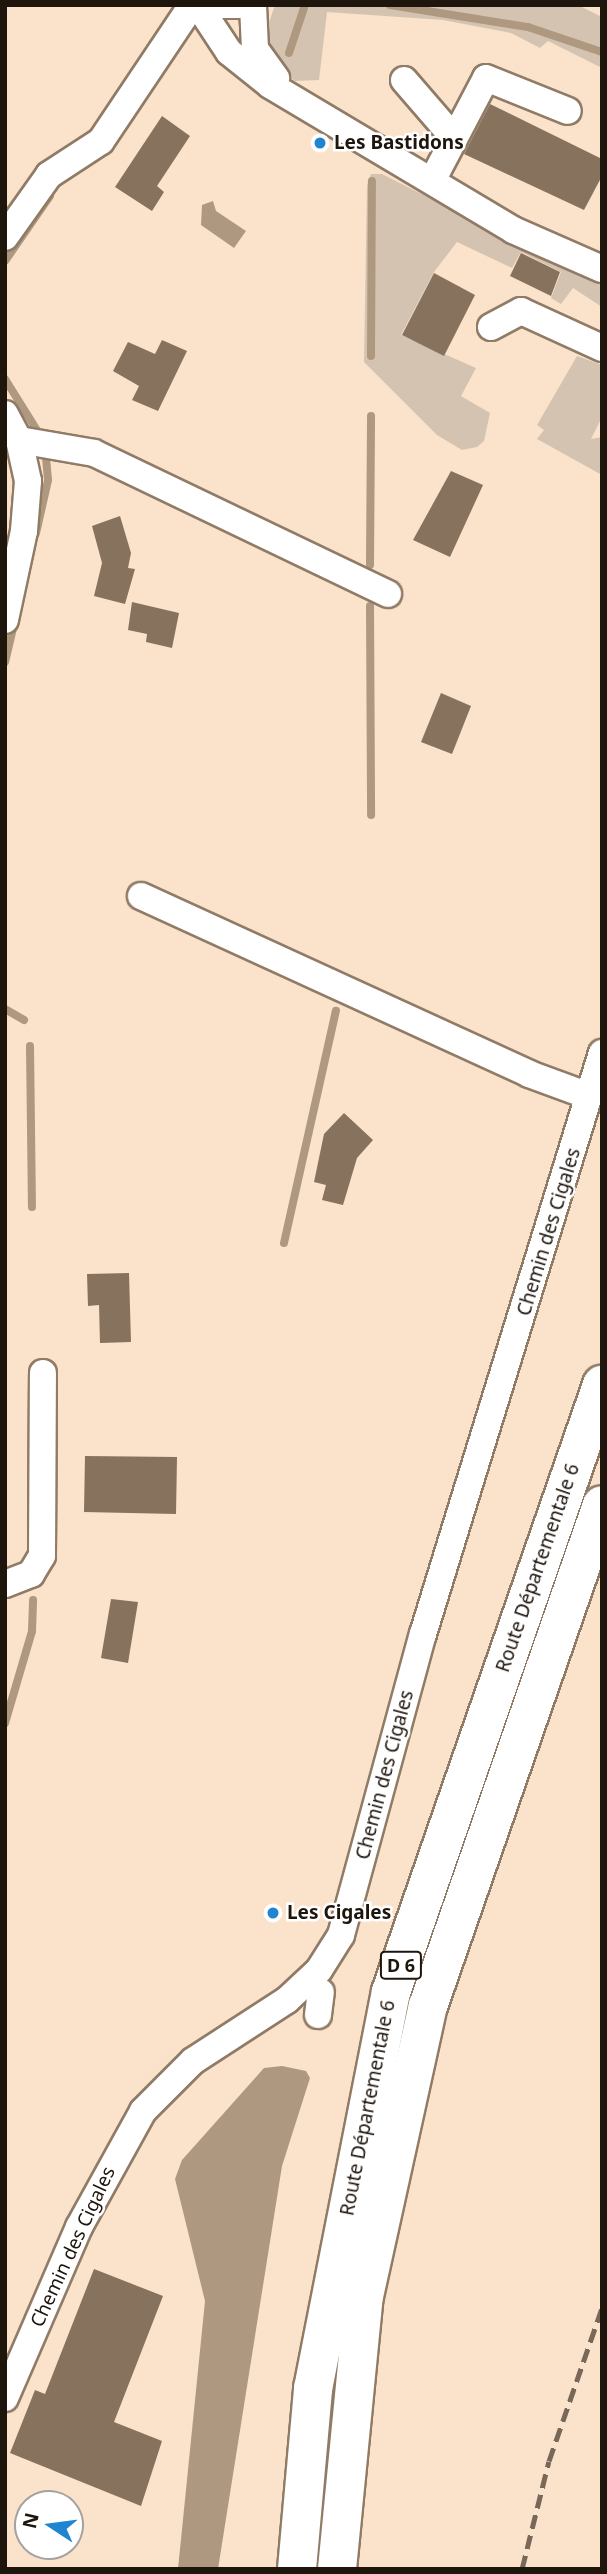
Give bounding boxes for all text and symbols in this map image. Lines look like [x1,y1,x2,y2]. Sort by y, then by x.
place label: Les Bastidons [334,132,464,154]
marker: Les Bastidons [312,135,328,151]
street label: Chemin des Cigales [513,1145,585,1319]
street label: Route Départementale 6 [492,1461,584,1675]
street label: Chemin des Cigales [351,1688,419,1862]
place label: Les Cigales [287,1902,391,1924]
marker: Les Cigales [265,1905,281,1921]
road number: D 6 [378,1951,424,1980]
street label: Route Départementale 6 [336,1998,400,2218]
street label: Chemin des Cigales [26,2163,120,2331]
north arrow [14,2490,84,2560]
text: N [16,2510,45,2531]

